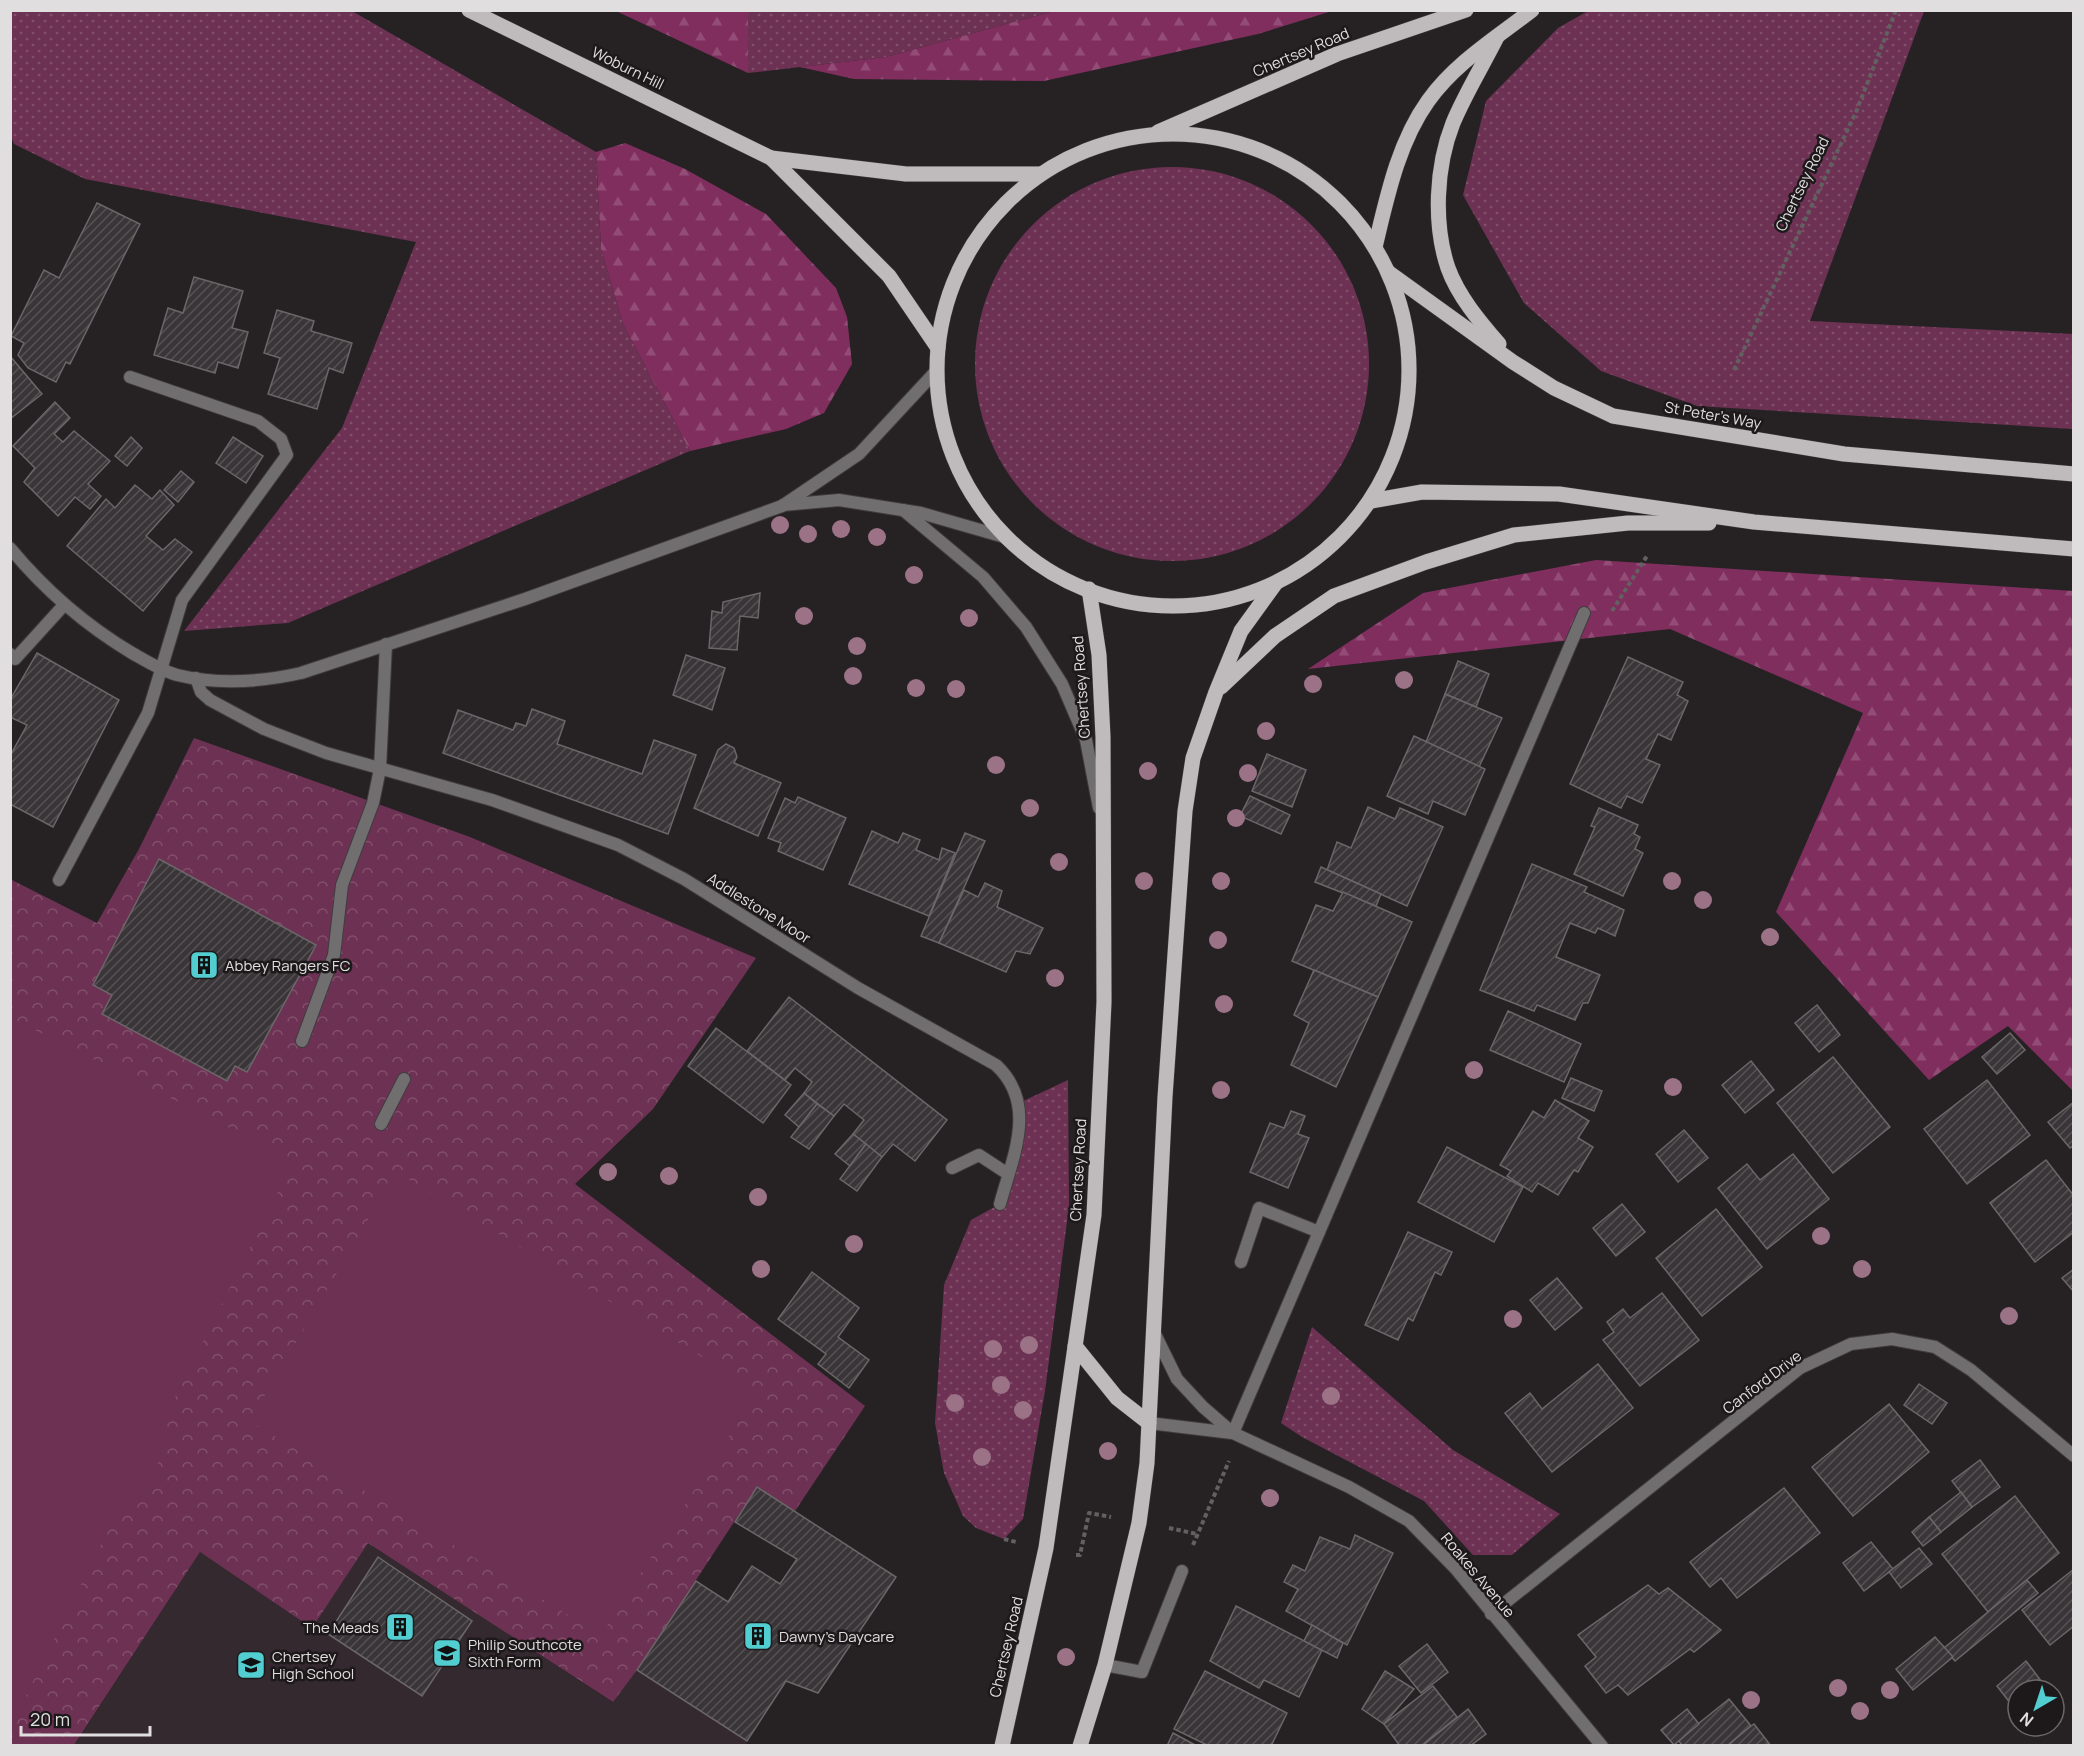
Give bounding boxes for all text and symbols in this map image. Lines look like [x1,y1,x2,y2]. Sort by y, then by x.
street label: Chertsey Road [1250,22,1352,82]
street label: Woburn Hill [588,41,668,95]
street label: Chertsey Road [1770,133,1834,235]
street label: St Peter's Way [1663,396,1763,434]
street label: Chertsey Road [1067,635,1095,739]
street label: Addlestone Moor [703,868,815,949]
building icon: Abbey Rangers FC [188,949,220,981]
place label: Abbey Rangers FC [225,955,351,976]
street label: Chertsey Road [1065,1118,1091,1222]
street label: Canford Drive [1718,1345,1806,1419]
street label: Roakes Avenue [1436,1528,1520,1622]
street label: Chertsey Road [984,1595,1028,1699]
building icon: The Meads [384,1611,416,1643]
place label: The Meads [303,1617,379,1638]
building icon: Dawny's Daycare [742,1620,774,1652]
place label: Dawny's Daycare [779,1626,895,1647]
place label: Philip Southcote Sixth Form [468,1634,582,1672]
school or university icon: Philip Southcote Sixth Form [431,1637,463,1669]
place label: Chertsey High School [272,1646,354,1684]
school or university icon: Chertsey High School [235,1649,267,1681]
north arrow [2006,1678,2066,1738]
scale bar [21,1699,150,1737]
text: 20 m [30,1707,70,1731]
text: N [2015,1707,2038,1732]

